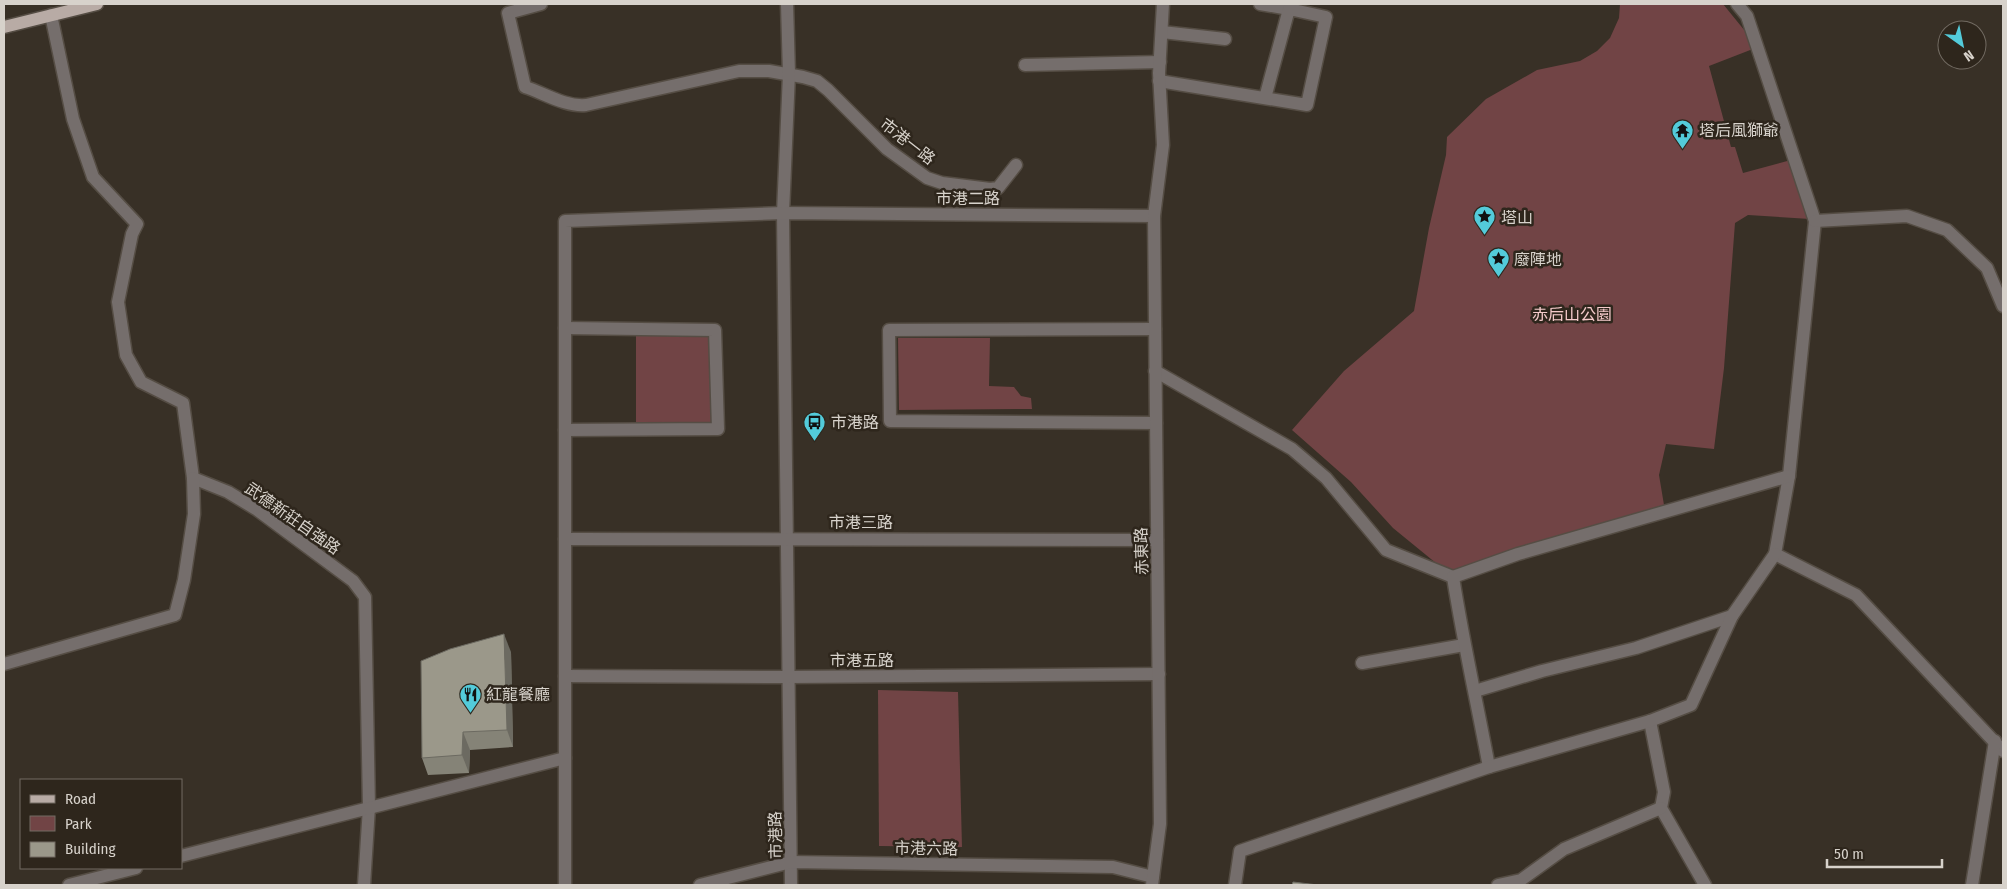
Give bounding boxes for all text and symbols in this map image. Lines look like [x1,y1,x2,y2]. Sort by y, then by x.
north arrow [1937,20,1987,70]
text: N [1961,46,1977,65]
street label: 市港一路 [877,114,939,169]
temple icon: 塔后風獅爺 [1671,118,1695,149]
place label: 塔后風獅爺 [1699,121,1779,140]
street label: 市港二路 [936,189,1000,208]
place icon: 塔山 [1473,205,1497,236]
place label: 塔山 [1501,208,1533,227]
place icon: 廢陣地 [1486,247,1510,278]
place label: 廢陣地 [1514,250,1562,269]
park label: 赤后山公園 [1532,305,1612,324]
bus stop icon: 市港路 [803,410,827,441]
place label: 市港路 [831,413,879,432]
street label: 武德新莊自強路 [241,479,344,558]
street label: 市港三路 [829,513,893,532]
street label: 赤東路 [1132,527,1151,575]
street label: 市港五路 [830,651,894,670]
restaurant icon: 紅龍餐廳 [458,682,482,713]
place label: 紅龍餐廳 [486,685,550,704]
legend [20,779,182,869]
text: Road [65,790,96,808]
street label: 市港路 [766,811,785,859]
text: Park [65,815,92,833]
scale bar [1827,836,1942,868]
street label: 市港六路 [894,838,958,859]
text: Building [65,840,116,858]
text: 50 m [1834,845,1864,863]

